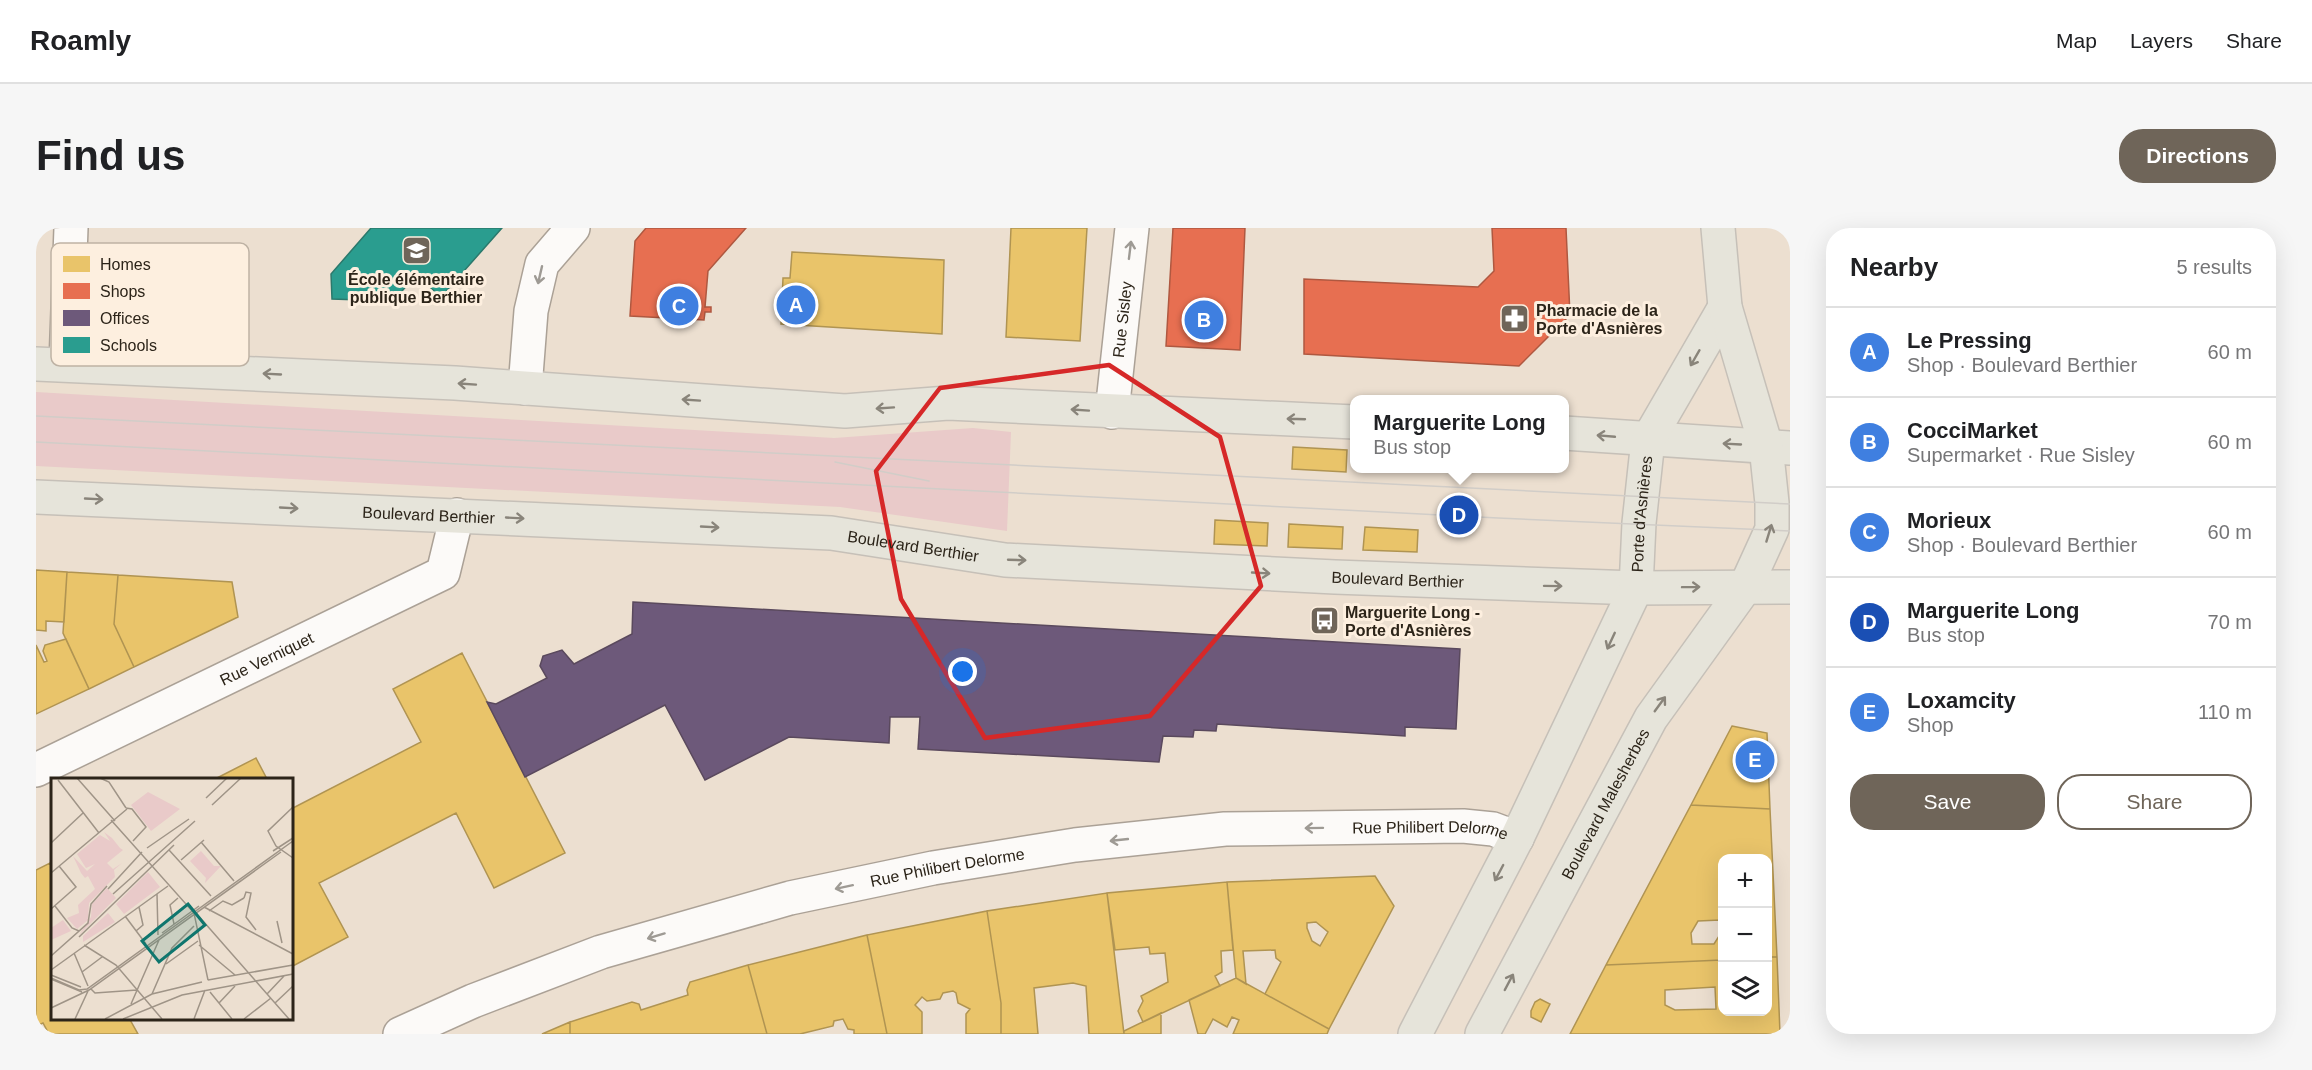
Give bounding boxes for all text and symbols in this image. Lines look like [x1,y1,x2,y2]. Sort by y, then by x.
text: Roamly [30,25,131,56]
text: Map [2056,29,2097,52]
text: Layers [2130,29,2193,52]
text: Share [2226,29,2282,52]
button: Directions [2119,129,2276,183]
text: Find us [36,132,185,179]
school or university icon: École élémentaire publique Berthier [400,235,432,267]
one-way arrow [1124,240,1135,260]
legend [51,243,249,366]
text: Nearby [1850,252,1938,282]
text: Homes [100,256,151,273]
text: 5 results [2176,256,2252,278]
one-way arrow [533,265,545,284]
place label: École élémentaire publique Berthier [348,270,484,306]
street label: Rue Sisley [1110,281,1135,359]
pin: A [776,282,816,328]
text: Shops [100,283,145,300]
pin: C [660,284,698,328]
pin: B [1184,298,1224,343]
place label: Pharmacie de la Porte d'Asnières [1536,302,1663,337]
pharmacy icon: Pharmacie de la Porte d'Asnières [1499,303,1531,335]
text: Offices [100,310,150,327]
text: Le Pressing [1907,328,2032,353]
text: Schools [100,337,157,354]
text: A [1862,341,1877,363]
text: 60 m [2208,341,2252,363]
one-way arrow [1689,349,1701,366]
text: Shop · Boulevard Berthier [1907,354,2137,376]
one-way arrow [263,368,283,379]
one-way arrow [457,378,477,389]
one-way arrow [681,394,701,405]
popup [1350,395,1569,473]
one-way arrow [876,403,896,414]
one-way arrow [1070,404,1090,415]
text: Marguerite Long [1373,410,1546,435]
one-way arrow [1286,414,1306,425]
text: CocciMarket [1907,418,2038,443]
one-way arrow [1596,430,1616,441]
text: B [1862,431,1877,453]
text: 60 m [2208,431,2252,453]
text: Bus stop [1373,436,1451,458]
one-way arrow [1722,439,1742,450]
text: Supermarket · Rue Sisley [1907,444,2135,466]
street label: Porte d'Asnières [1629,455,1655,573]
pin: D [1440,492,1478,538]
one-way arrow [84,494,104,505]
one-way arrow [279,502,299,513]
street label: Boulevard Berthier [362,504,496,527]
text: Morieux [1907,508,1991,533]
one-way arrow [505,513,525,524]
text: C [1862,521,1877,543]
text: 60 m [2208,521,2252,543]
one-way arrow [700,522,720,533]
one-way arrow [1764,524,1775,542]
street label: Boulevard Berthier [846,528,981,565]
text: Shop · Boulevard Berthier [1907,534,2137,556]
one-way arrow [1007,555,1027,566]
one-way arrow [1251,568,1271,579]
street label: Boulevard Berthier [1331,569,1465,591]
one-way arrow [1543,580,1563,592]
one-way arrow [1680,581,1700,593]
text: Marguerite Long [1907,598,2079,623]
place label: Marguerite Long - Porte d'Asnières [1345,604,1480,639]
bus stop icon: Marguerite Long - Porte d'Asnières [1308,605,1340,637]
text: D [1862,611,1877,633]
text: 70 m [2208,611,2252,633]
text: Bus stop [1907,624,1985,646]
street label: Rue Verniquet [217,629,317,689]
one-way arrow [1605,631,1617,649]
your location [948,657,977,686]
text: Loxamcity [1907,688,2016,713]
one-way arrow [1654,697,1667,713]
text: E [1863,701,1876,723]
text: 110 m [2198,701,2252,723]
text: Shop [1907,714,1954,736]
street label: Boulevard Malesherbes [1558,726,1653,882]
pin: E [1736,738,1774,782]
button: Save [1850,774,2045,830]
button: Share [2057,774,2252,830]
inset map [51,778,292,1019]
street label: Rue Philibert Delorme [1352,818,1511,843]
one-way arrow [1304,822,1324,834]
one-way arrow [1110,835,1130,846]
street label: Rue Philibert Delorme [869,845,1026,890]
map controls [1718,854,1772,1016]
button: + [1718,854,1772,908]
one-way arrow [1493,864,1505,881]
one-way arrow [835,881,854,893]
button: − [1718,908,1772,962]
one-way arrow [647,931,666,942]
button: layers [1718,962,1772,1016]
one-way arrow [1503,974,1515,991]

